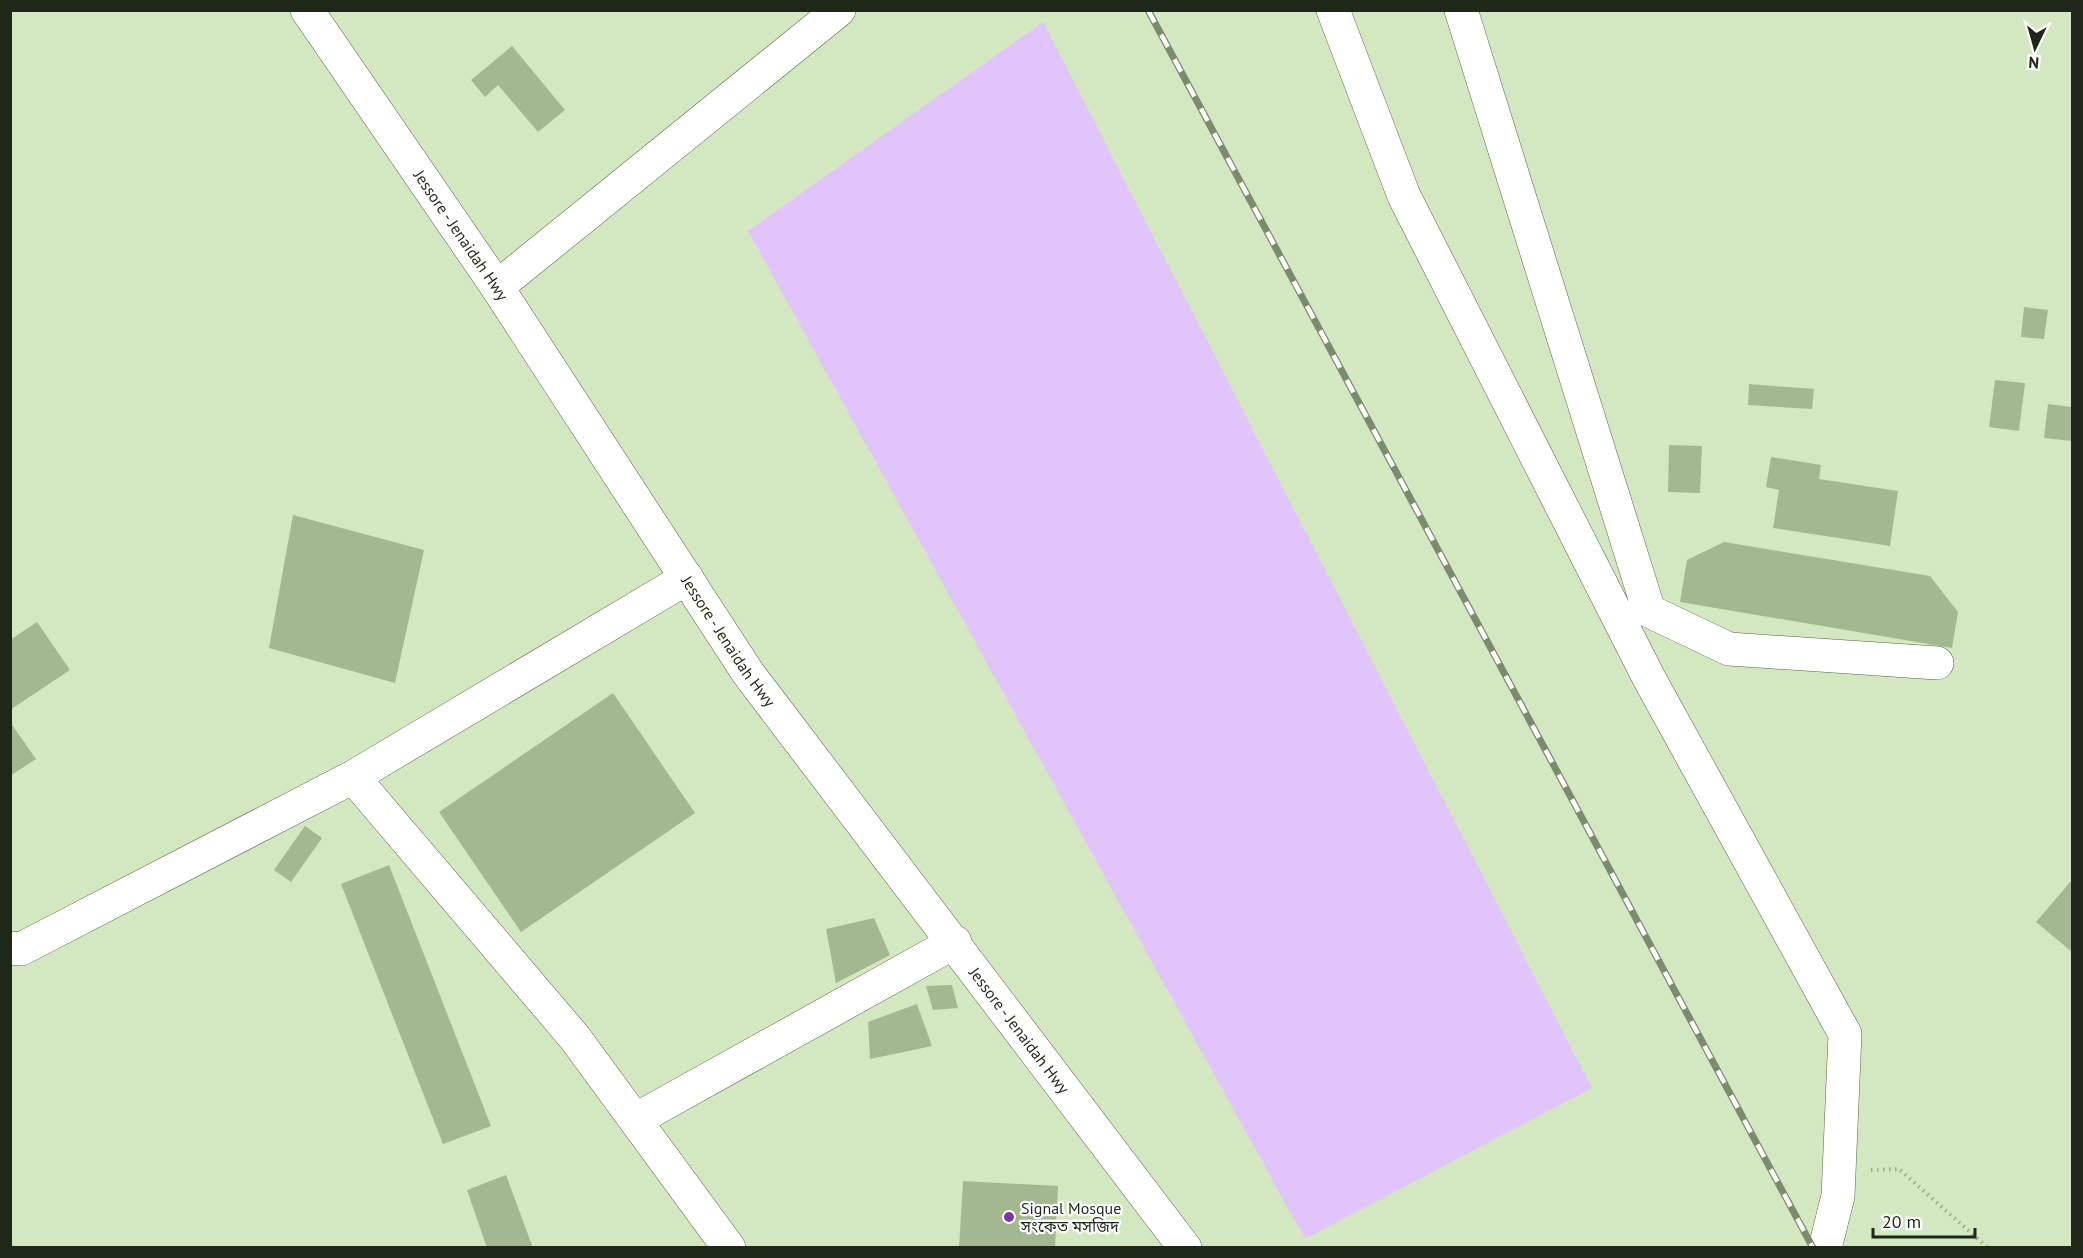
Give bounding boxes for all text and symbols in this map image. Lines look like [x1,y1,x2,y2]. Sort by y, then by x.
north arrow [2005,18,2065,78]
text: N [2028,53,2040,73]
street label: Jessore - Jenaidah Hwy [409,165,513,305]
street label: Jessore - Jenaidah Hwy [677,571,780,711]
street label: Jessore - Jenaidah Hwy [964,962,1074,1098]
place label: Signal Mosque সংকেত মসজিদ [1020,1198,1121,1236]
scale bar [1873,1201,1975,1239]
marker: Signal Mosque সংকেত মসজিদ [1002,1210,1016,1224]
text: 20 m [1882,1210,1921,1233]

